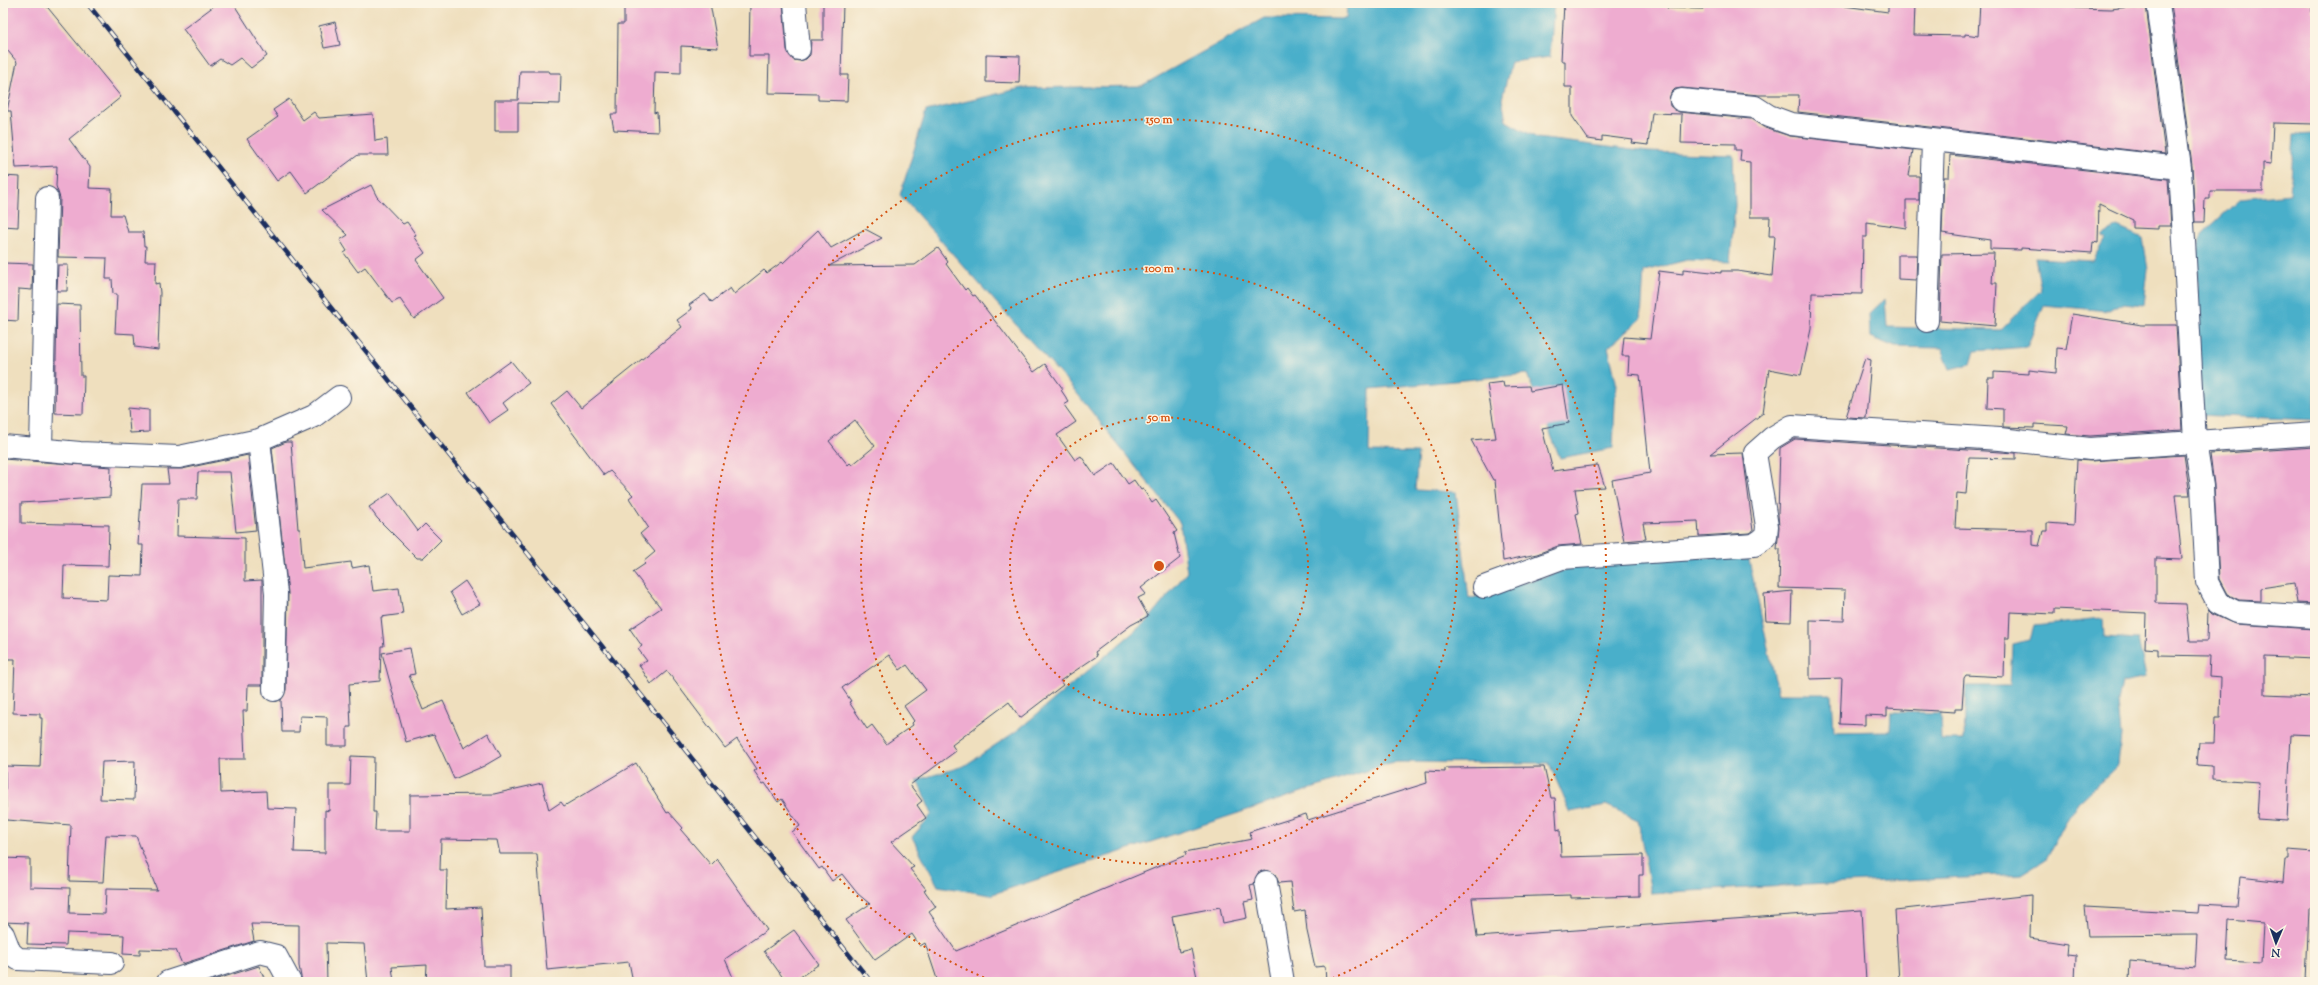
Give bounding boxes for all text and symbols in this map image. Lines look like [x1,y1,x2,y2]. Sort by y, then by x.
text: 150 m [1144,111,1173,129]
text: 100 m [1143,260,1174,278]
text: 50 m [1147,409,1171,427]
centre of rings [1152,559,1166,573]
north arrow [2256,923,2296,963]
text: N [2271,944,2281,960]

